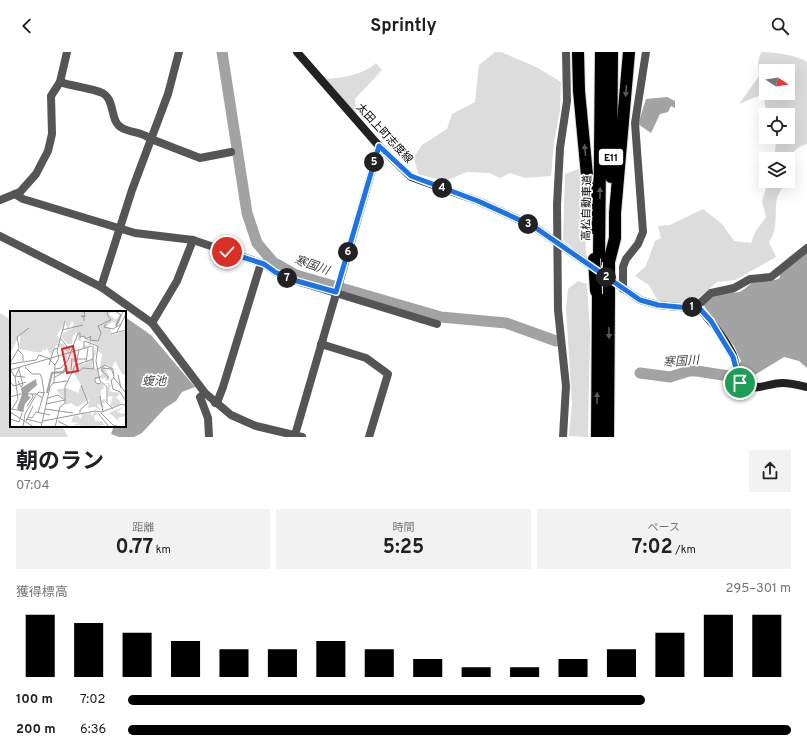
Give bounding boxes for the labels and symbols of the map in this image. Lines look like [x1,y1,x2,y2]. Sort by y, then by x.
north arrow [759,64,795,100]
one-way arrow [622,85,629,97]
street label: 太田上町志度線 [353,101,416,167]
one-way arrow [581,144,588,157]
road number: E11 [599,149,623,165]
pin: 5 [364,152,384,172]
street label: 高松自動車道 [579,175,595,241]
pin: 4 [432,178,452,198]
one-way arrow [596,187,603,199]
pin: 3 [518,214,538,234]
pin [210,235,244,269]
pin: 6 [338,242,358,262]
water label: 寒国川 [292,253,333,280]
pin: 2 [596,267,616,287]
pin: 7 [277,268,297,288]
pin: 1 [682,297,702,317]
inset map [10,311,126,427]
one-way arrow [606,327,612,340]
water label: 寒国川 [663,353,702,371]
pin [723,366,757,400]
water label: 蝮池 [142,374,167,390]
one-way arrow [594,391,600,404]

